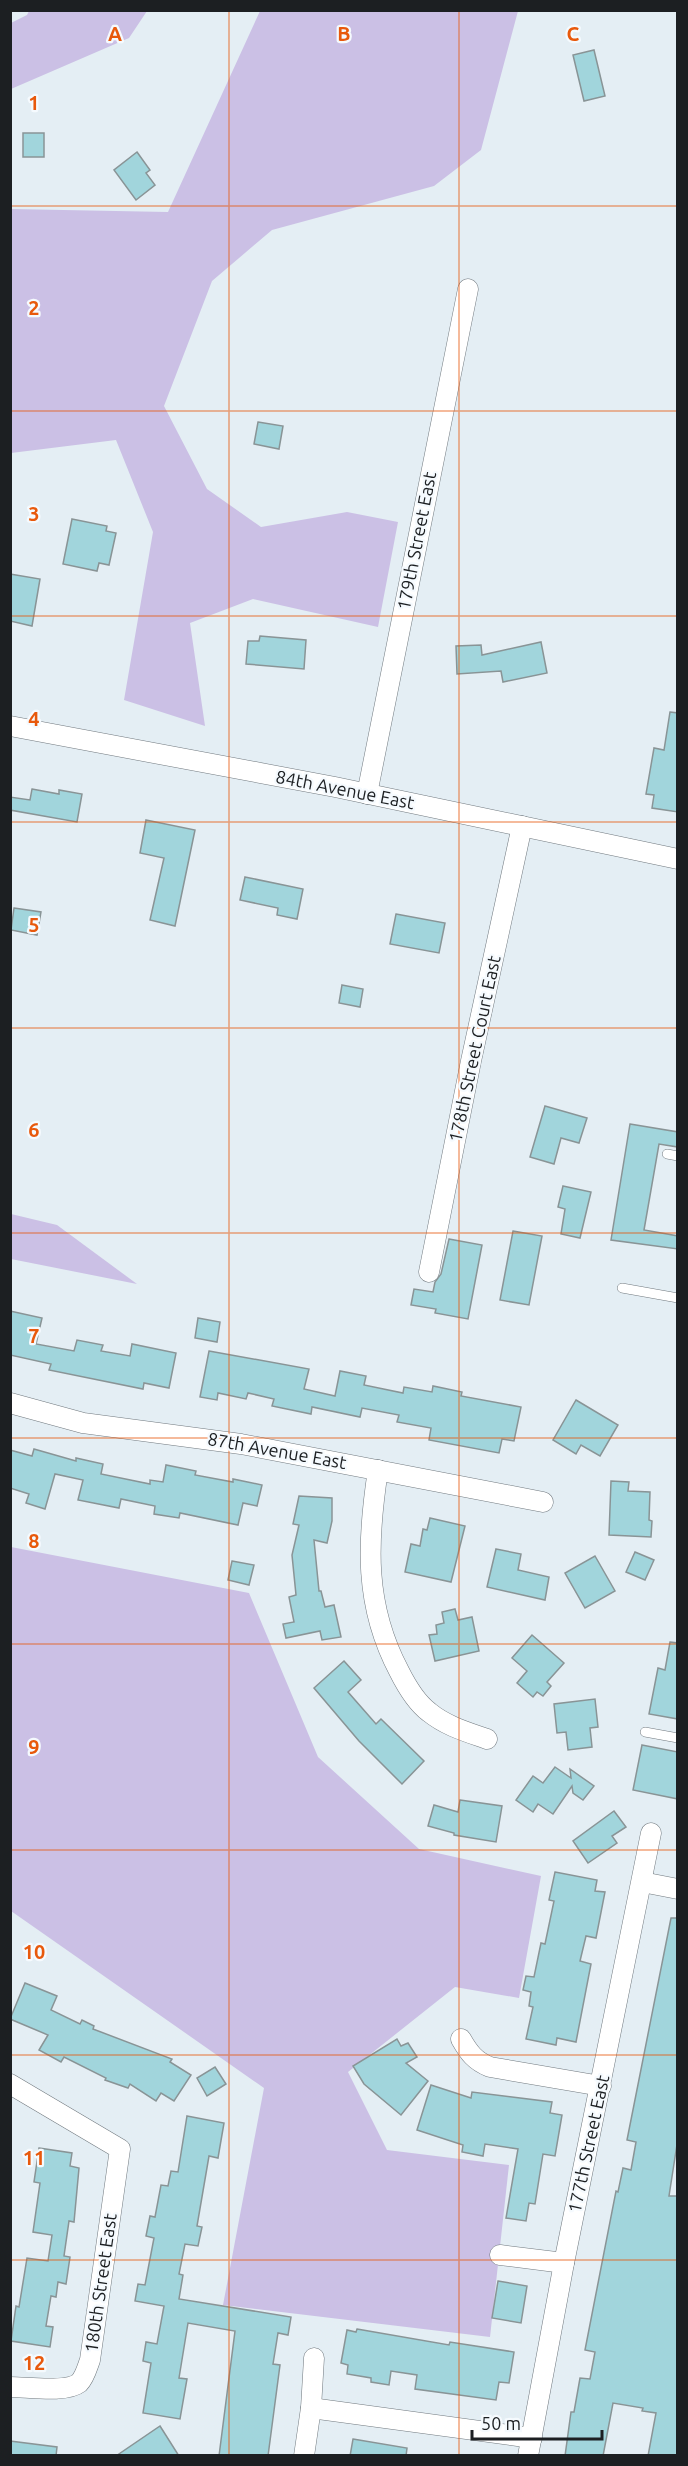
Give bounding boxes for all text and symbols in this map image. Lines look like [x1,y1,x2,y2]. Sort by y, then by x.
text: A [108,22,122,45]
text: B [337,22,351,45]
text: C [567,22,580,45]
text: 1 [28,91,40,114]
text: 2 [28,296,40,319]
street label: 179th Street East [393,470,439,612]
text: 3 [28,502,40,525]
text: 4 [28,707,40,730]
street label: 84th Avenue East [274,766,416,812]
text: 5 [28,913,40,936]
street label: 178th Street Court East [444,954,504,1144]
text: 6 [28,1118,40,1141]
text: 7 [28,1324,40,1347]
street label: 87th Avenue East [206,1428,348,1472]
text: 8 [28,1529,40,1552]
text: 9 [28,1735,40,1758]
text: 10 [23,1940,45,1963]
street label: 177th Street East [564,2073,612,2215]
text: 11 [23,2146,45,2169]
street label: 180th Street East [80,2212,120,2354]
text: 12 [23,2351,45,2374]
scale bar [472,2403,602,2441]
text: 50 m [481,2413,521,2433]

